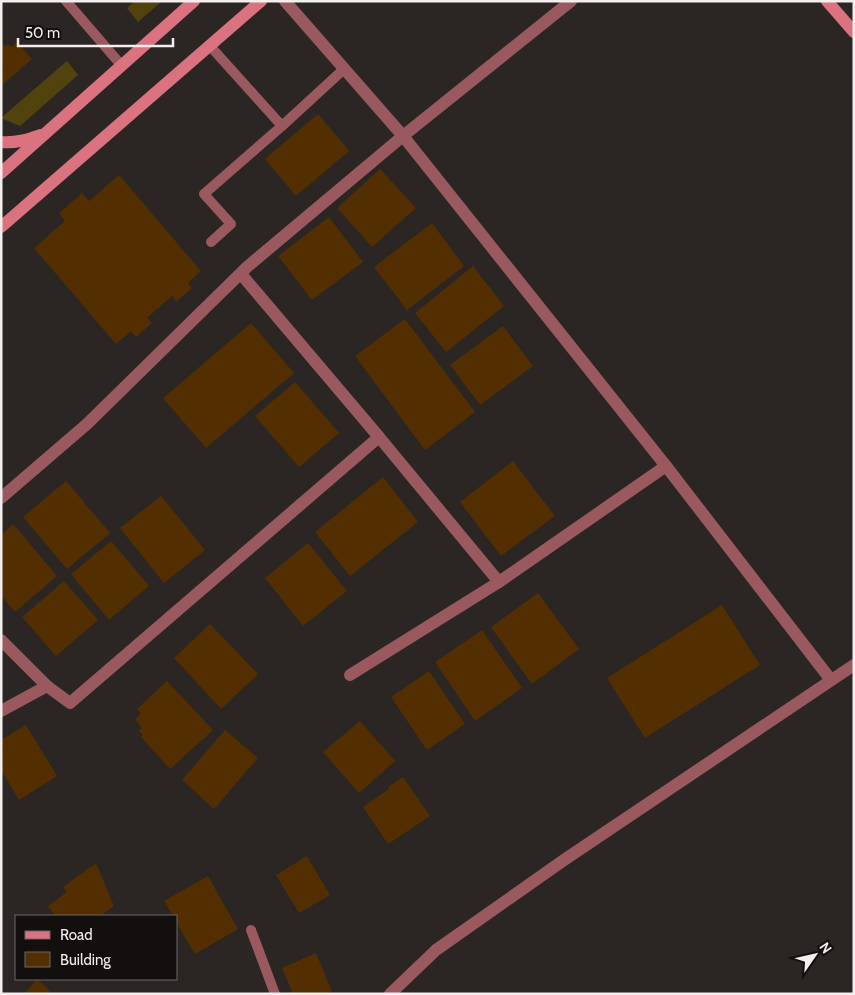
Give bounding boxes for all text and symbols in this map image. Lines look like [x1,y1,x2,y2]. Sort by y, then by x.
scale bar [18,15,172,47]
text: 50 m [25,24,60,42]
legend [15,915,178,980]
text: Road [60,926,93,944]
north arrow [790,930,840,980]
text: N [816,939,836,957]
text: Building [60,951,111,969]

